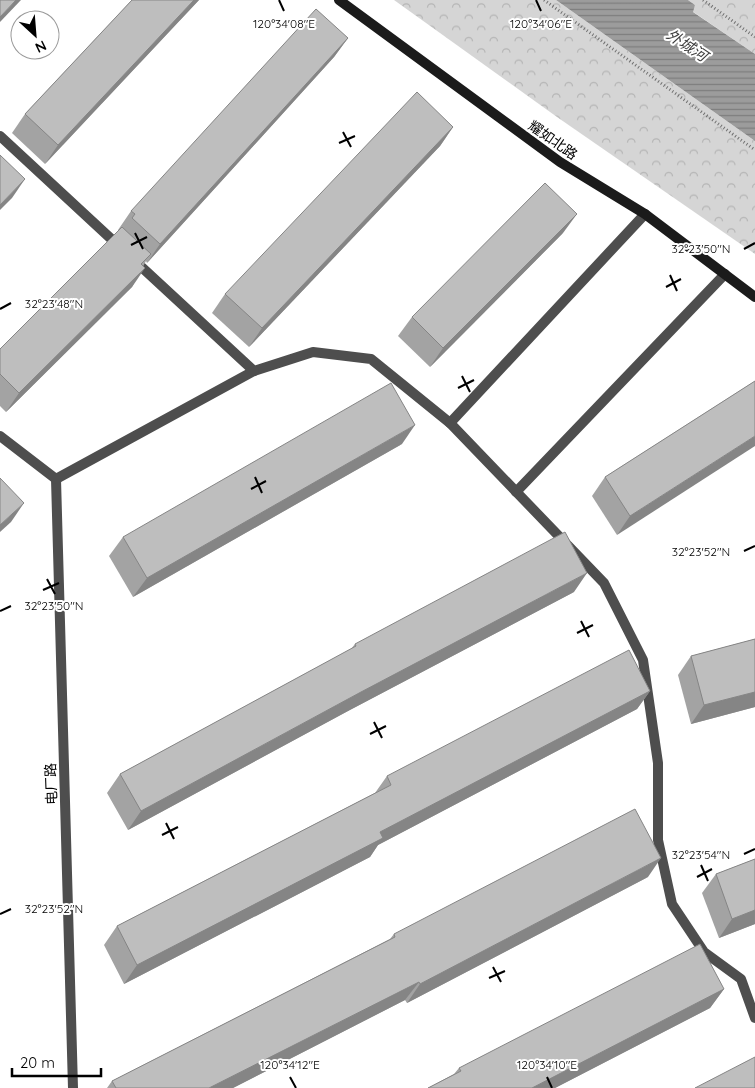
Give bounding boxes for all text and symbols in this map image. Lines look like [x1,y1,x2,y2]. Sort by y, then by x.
north arrow [10,10,60,60]
text: 120°34'08"E [253,16,315,31]
text: 120°34'06"E [510,16,572,31]
water label: 外城河 [663,25,714,67]
text: N [32,36,49,57]
street label: 耀如北路 [525,117,581,163]
text: 32°23'50"N [671,241,731,256]
text: 32°23'48"N [25,296,83,311]
text: 32°23'52"N [672,544,730,559]
text: 32°23'50"N [24,598,84,613]
street label: 电厂路 [41,763,61,805]
text: 32°23'54"N [672,847,730,862]
text: 32°23'52"N [25,901,83,916]
scale bar [12,1046,101,1078]
text: 20 m [20,1053,55,1072]
text: 120°34'12"E [260,1057,320,1072]
text: 120°34'10"E [517,1057,577,1072]

